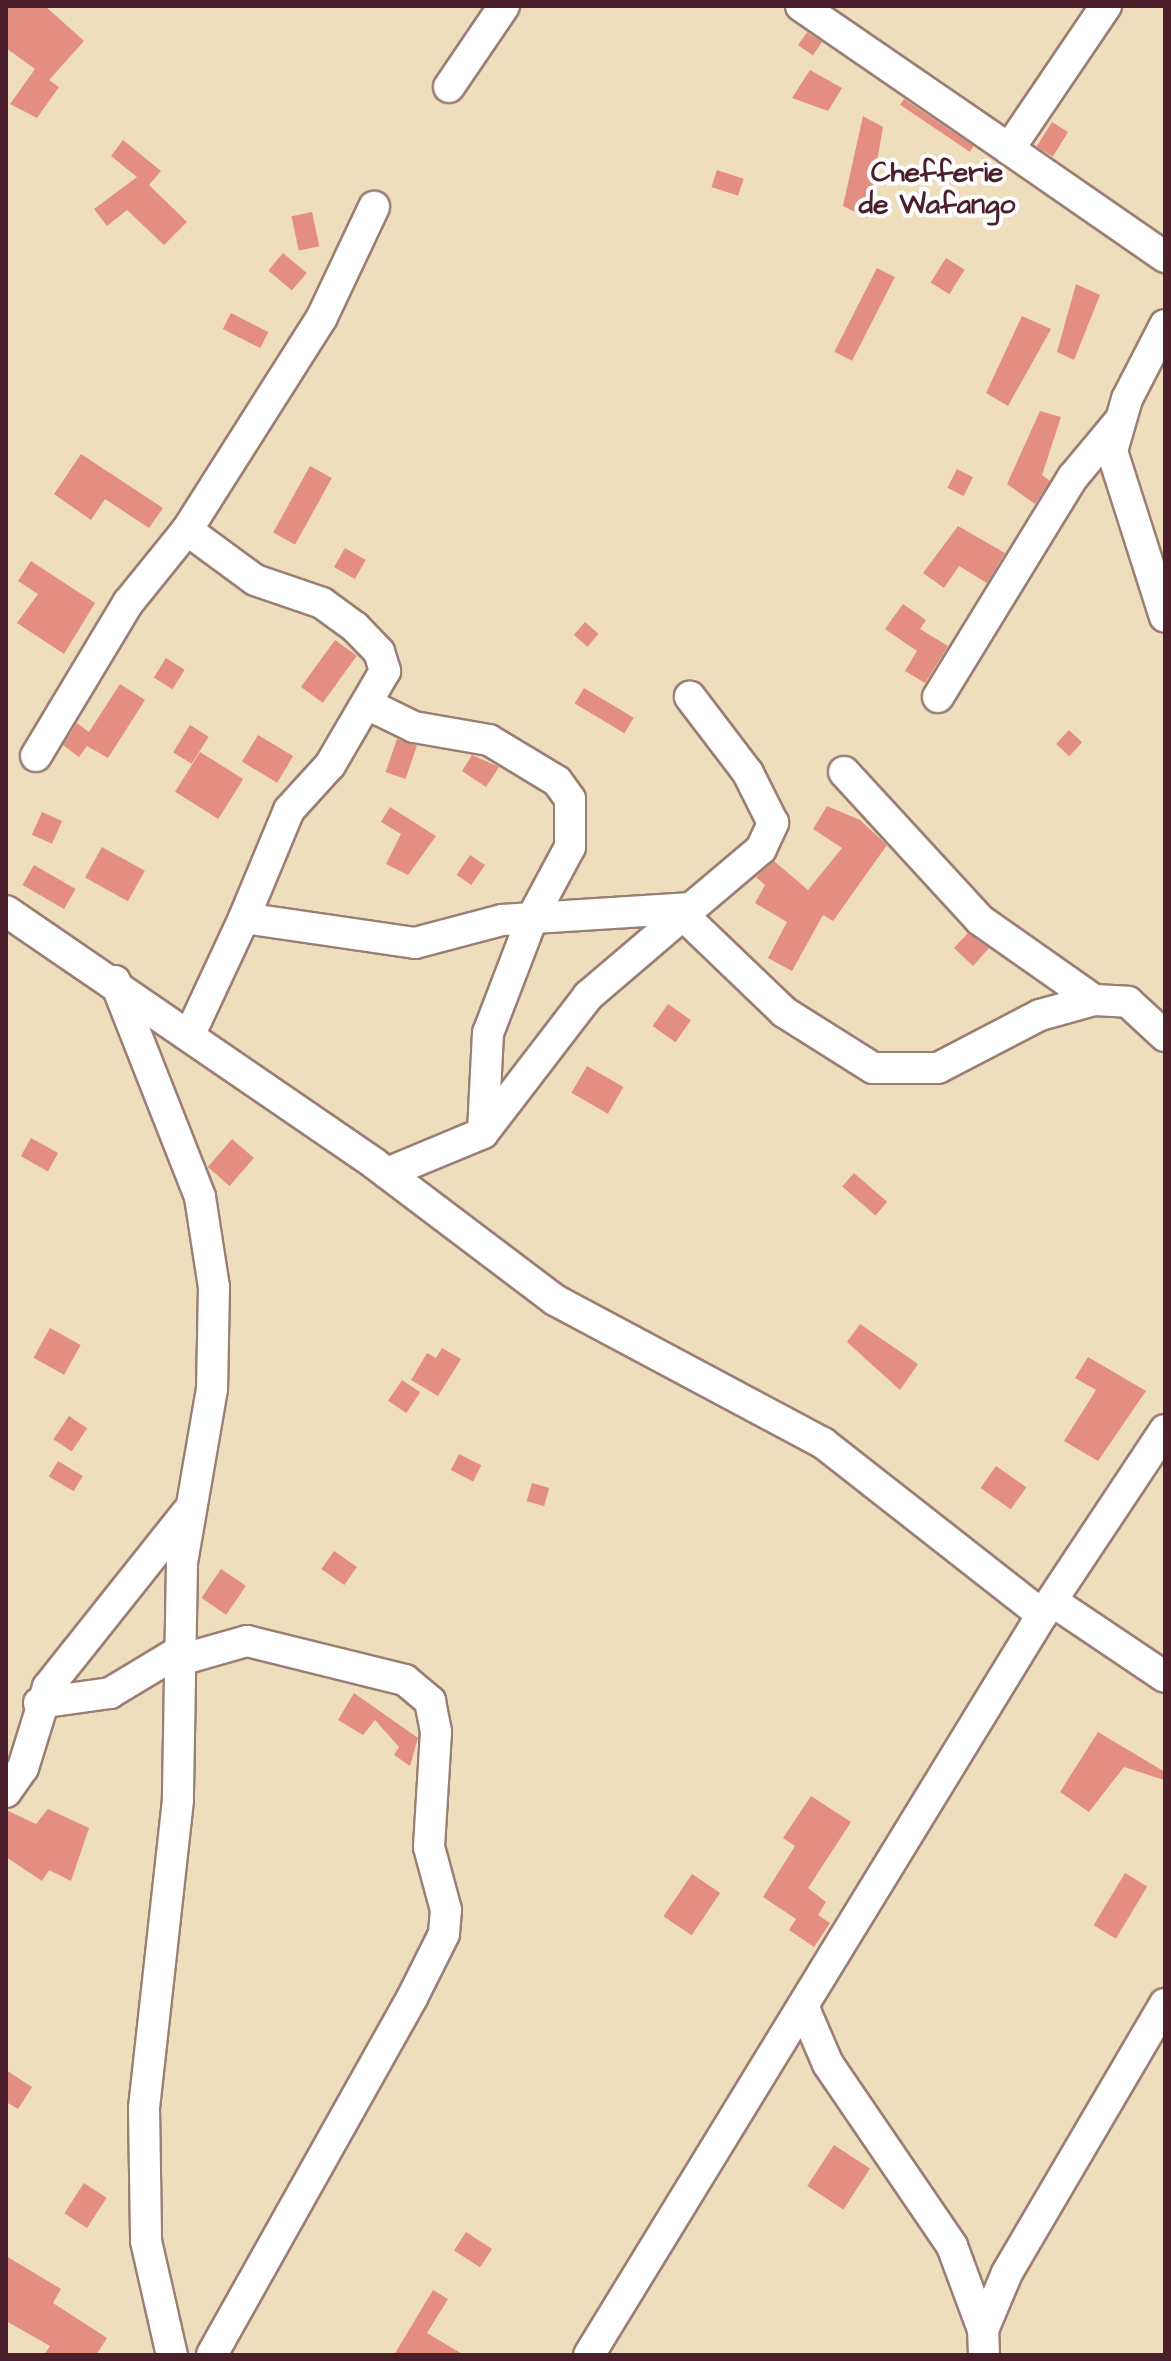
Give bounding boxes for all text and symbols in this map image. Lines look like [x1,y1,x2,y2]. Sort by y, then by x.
district label: Chefferie de Wafango [859,156,1015,222]

